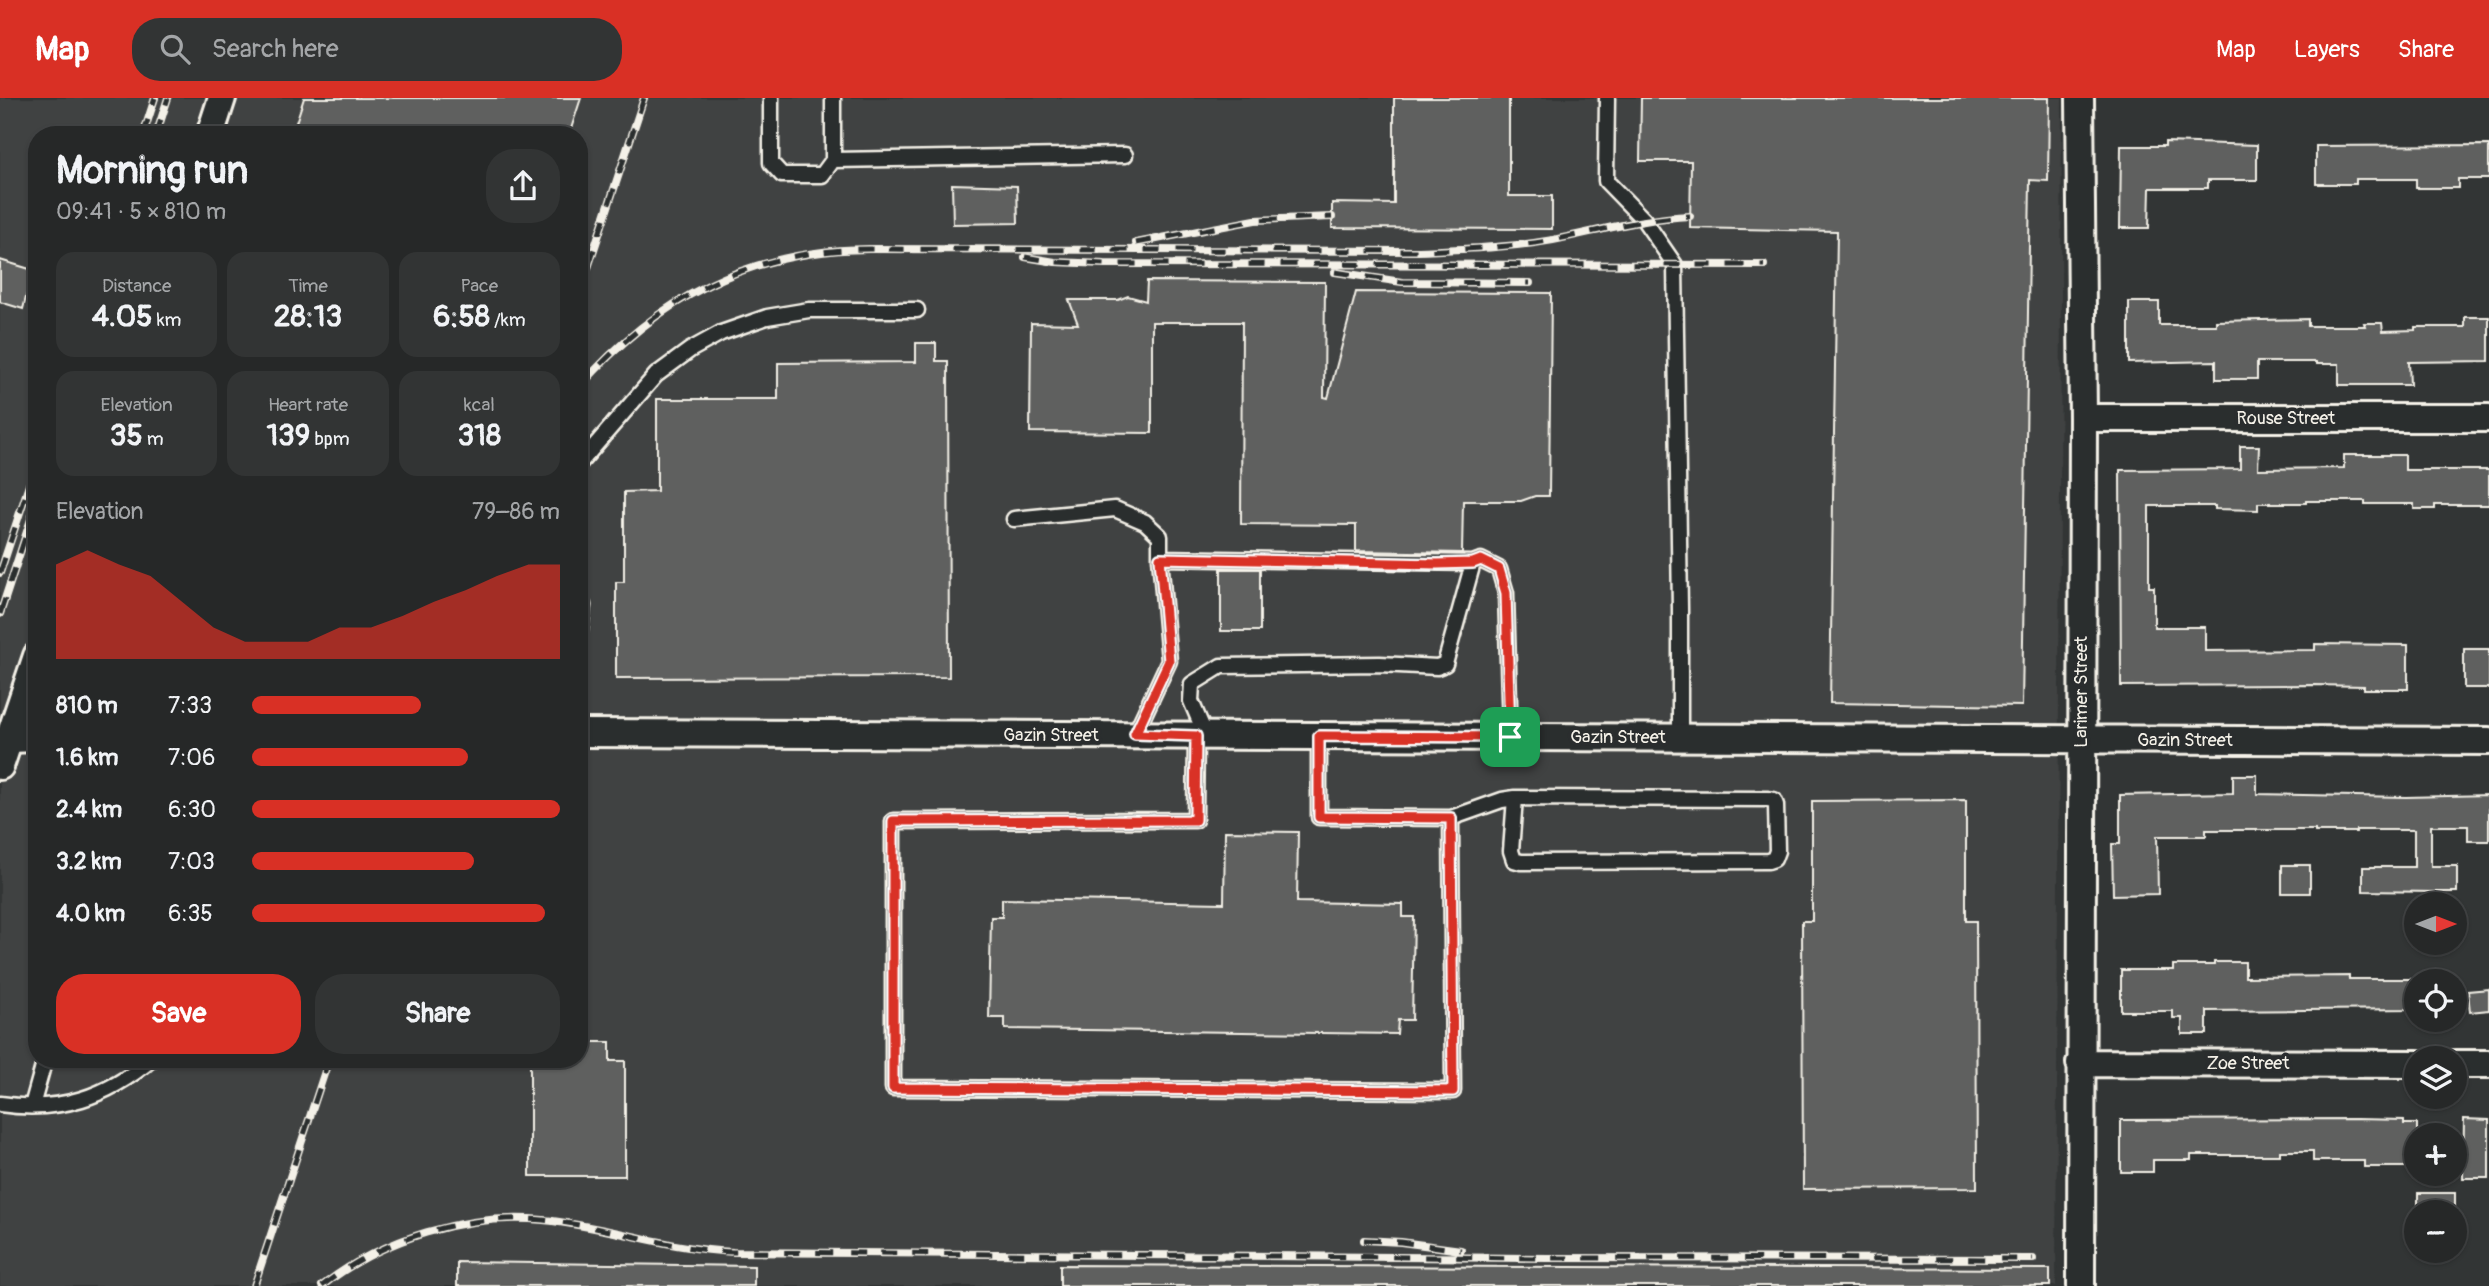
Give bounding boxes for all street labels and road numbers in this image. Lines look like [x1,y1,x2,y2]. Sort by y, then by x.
street label: Rouse Street [2237,407,2336,430]
street label: Larimer Street [2070,635,2093,748]
street label: Gazin Street [1003,724,1100,747]
street label: Gazin Street [1570,726,1667,749]
street label: Gazin Street [2137,729,2234,752]
street label: Zoe Street [2207,1052,2290,1075]

